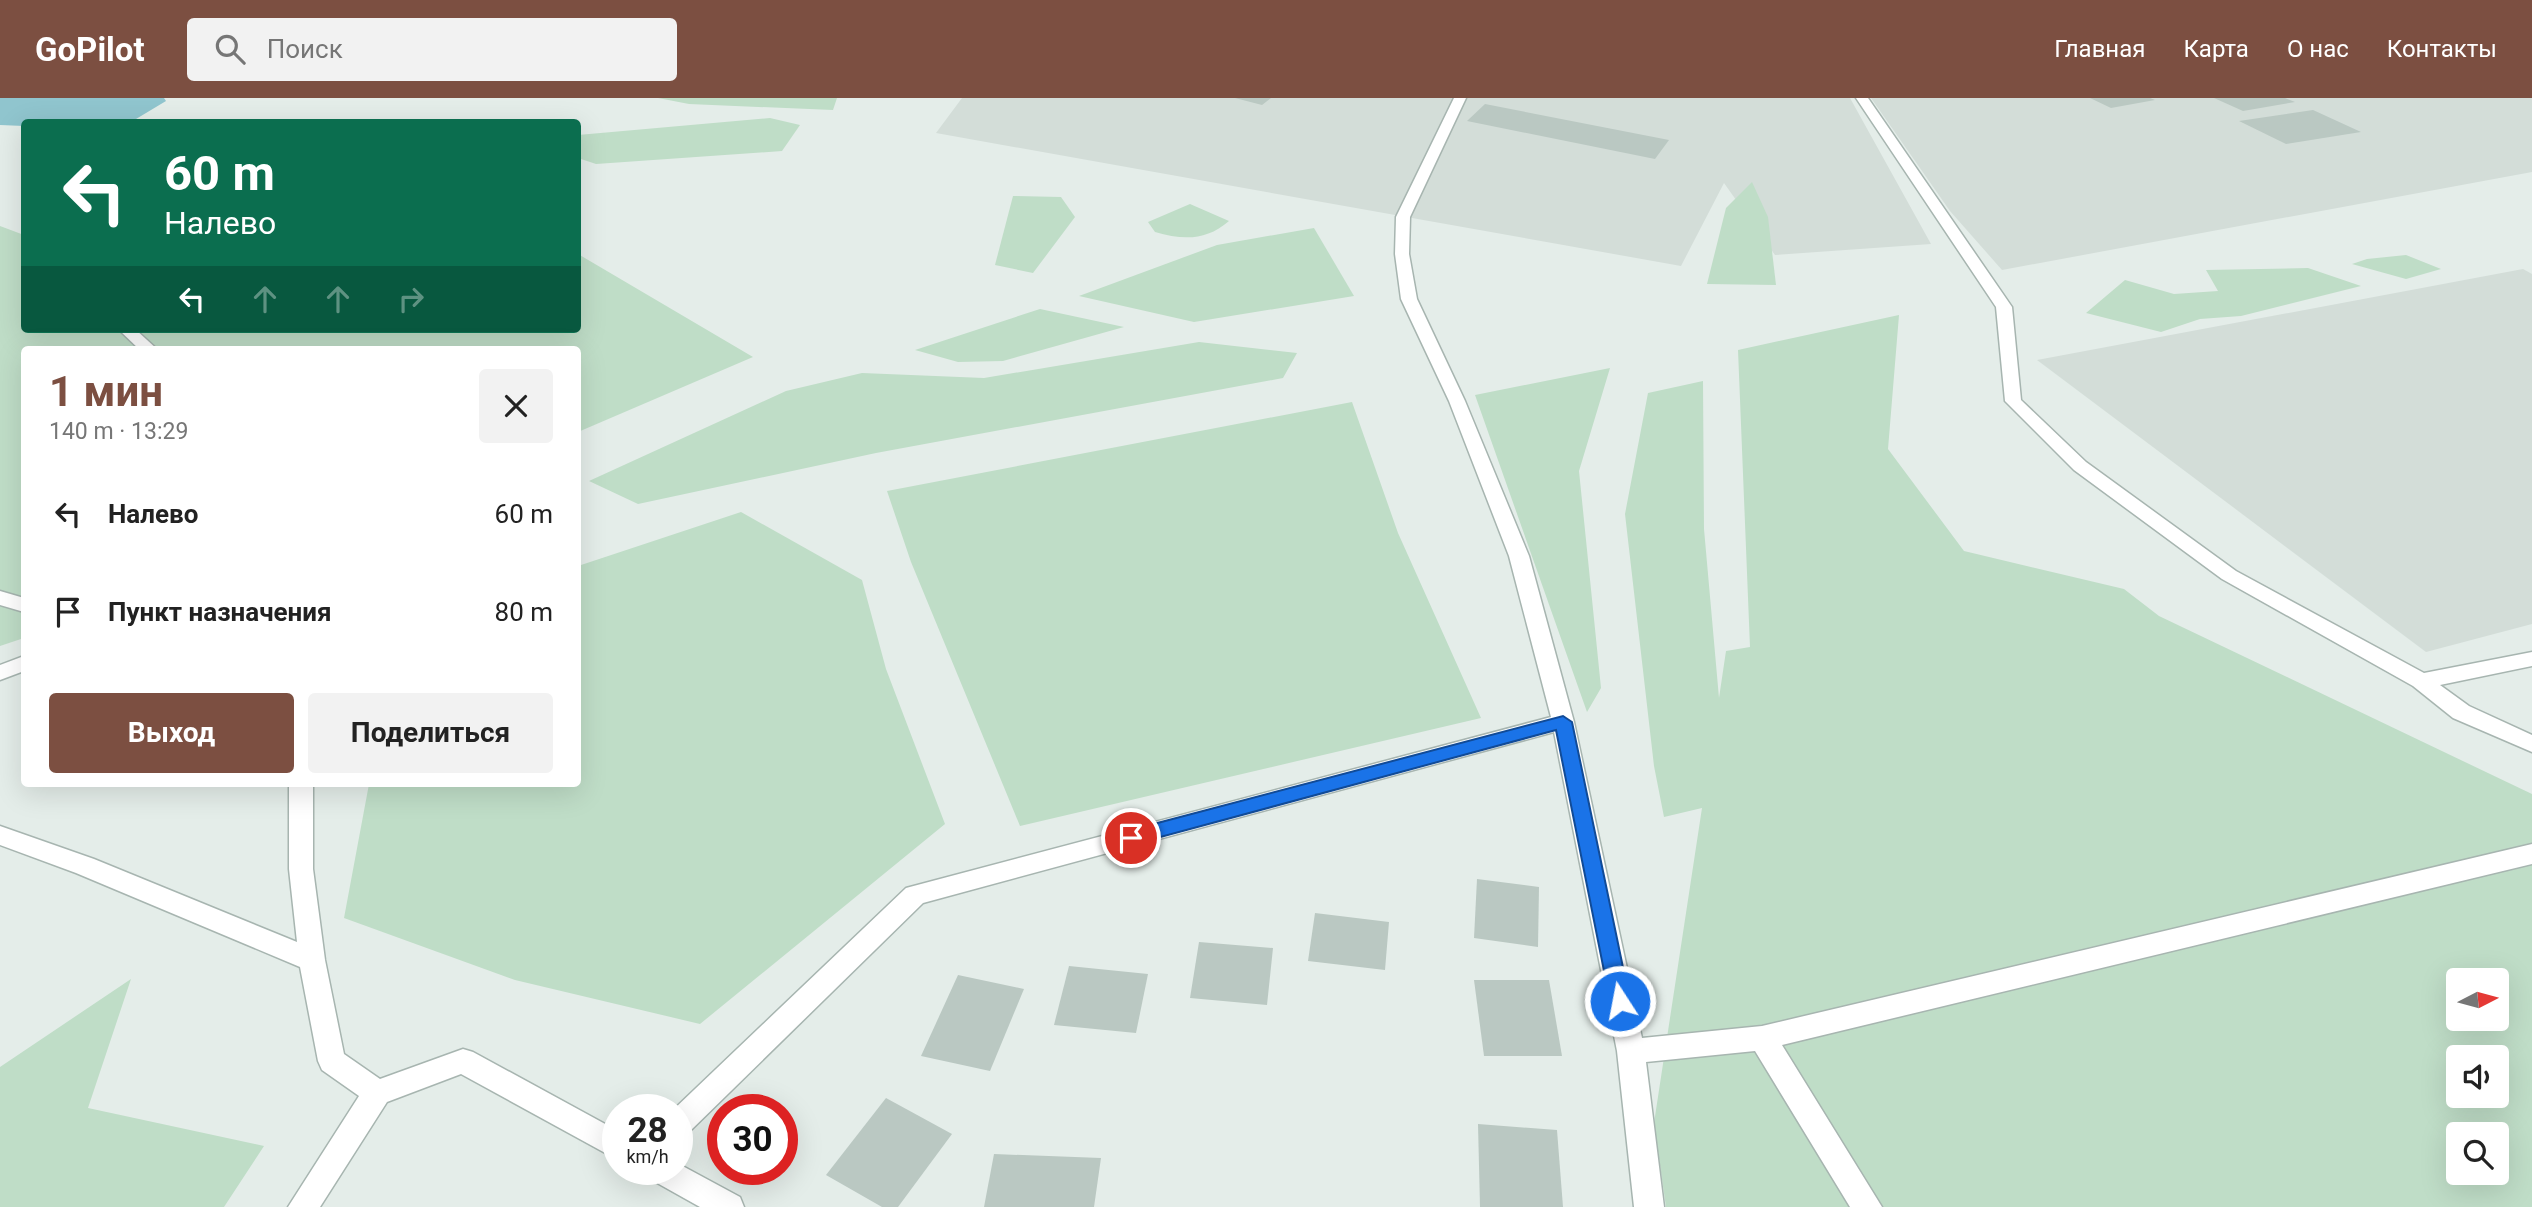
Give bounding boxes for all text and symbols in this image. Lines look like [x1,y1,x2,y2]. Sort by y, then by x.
search box [187,18,677,81]
text: GoPilot [35,30,145,69]
icon: search [211,30,249,68]
text: Поиск [267,34,343,64]
text: Главная [2054,35,2145,63]
text: Карта [2183,35,2249,63]
text: О нас [2287,35,2349,63]
text: Контакты [2387,35,2497,63]
text: 60 m [164,145,275,202]
icon: left [49,147,140,238]
text: Налево [164,204,276,242]
icon: left [173,280,211,318]
icon: ahead [246,280,284,318]
icon: ahead [319,280,357,318]
icon: right [392,280,430,318]
text: 1 мин [49,367,163,416]
button: close [479,369,553,443]
text: 140 m · 13:29 [49,418,188,445]
icon: left [49,495,87,533]
text: Налево [108,499,198,529]
text: 60 m [495,499,553,529]
icon: arrive [49,593,87,631]
text: Пункт назначения [108,597,332,627]
text: 80 m [495,597,553,627]
button: Выход [49,693,294,773]
button: Поделиться [308,693,553,773]
pin [1101,808,1161,868]
icon: arrive [1112,819,1150,857]
position arrow [1583,964,1657,1038]
north arrow [2446,968,2510,1031]
map controls [2446,968,2509,1185]
button: sound [2446,1045,2509,1108]
speed limit sign: 30 [707,1094,798,1185]
text: 28 [627,1110,668,1151]
button: search [2446,1122,2509,1185]
text: km/h [626,1146,669,1167]

